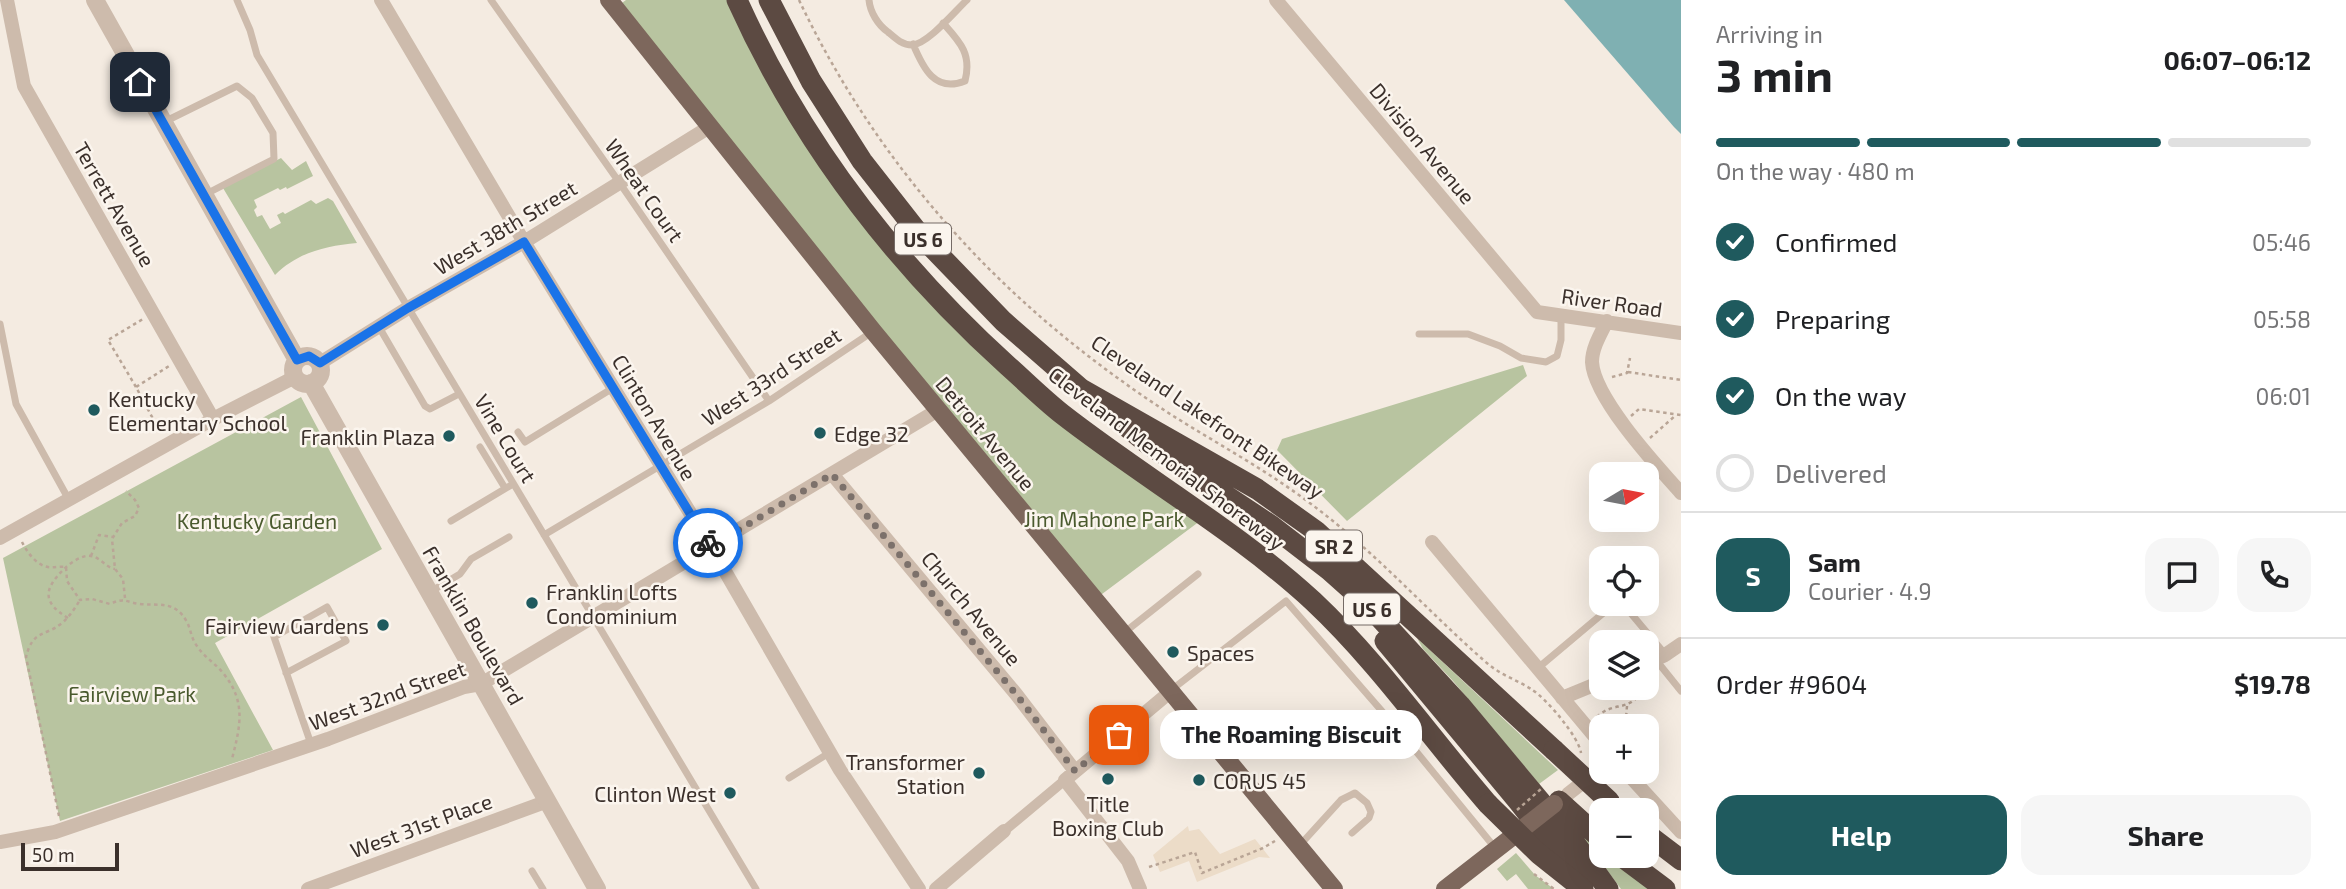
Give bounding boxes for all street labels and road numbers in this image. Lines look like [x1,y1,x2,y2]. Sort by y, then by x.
street label: Division Avenue [1365,77,1481,209]
street label: Wheat Court [600,134,690,246]
street label: Terrett Avenue [69,137,161,271]
street label: West 38th Street [429,175,581,279]
road number: US 6 [895,224,951,255]
street label: River Road [1560,283,1664,321]
street label: West 33rd Street [697,322,845,430]
street label: Cleveland Lakefront Bikeway [1087,329,1329,503]
street label: Clinton Avenue [608,350,702,484]
street label: Cleveland Memorial Shoreway [1044,361,1290,555]
street label: Detroit Avenue [931,371,1041,495]
street label: Vine Court [470,389,542,487]
road number: SR 2 [1306,530,1362,562]
street label: Franklin Boulevard [418,541,530,709]
street label: Church Avenue [917,546,1027,670]
road number: US 6 [1344,594,1400,624]
street label: West 32nd Street [305,655,469,735]
street label: West 31st Place [347,788,495,862]

